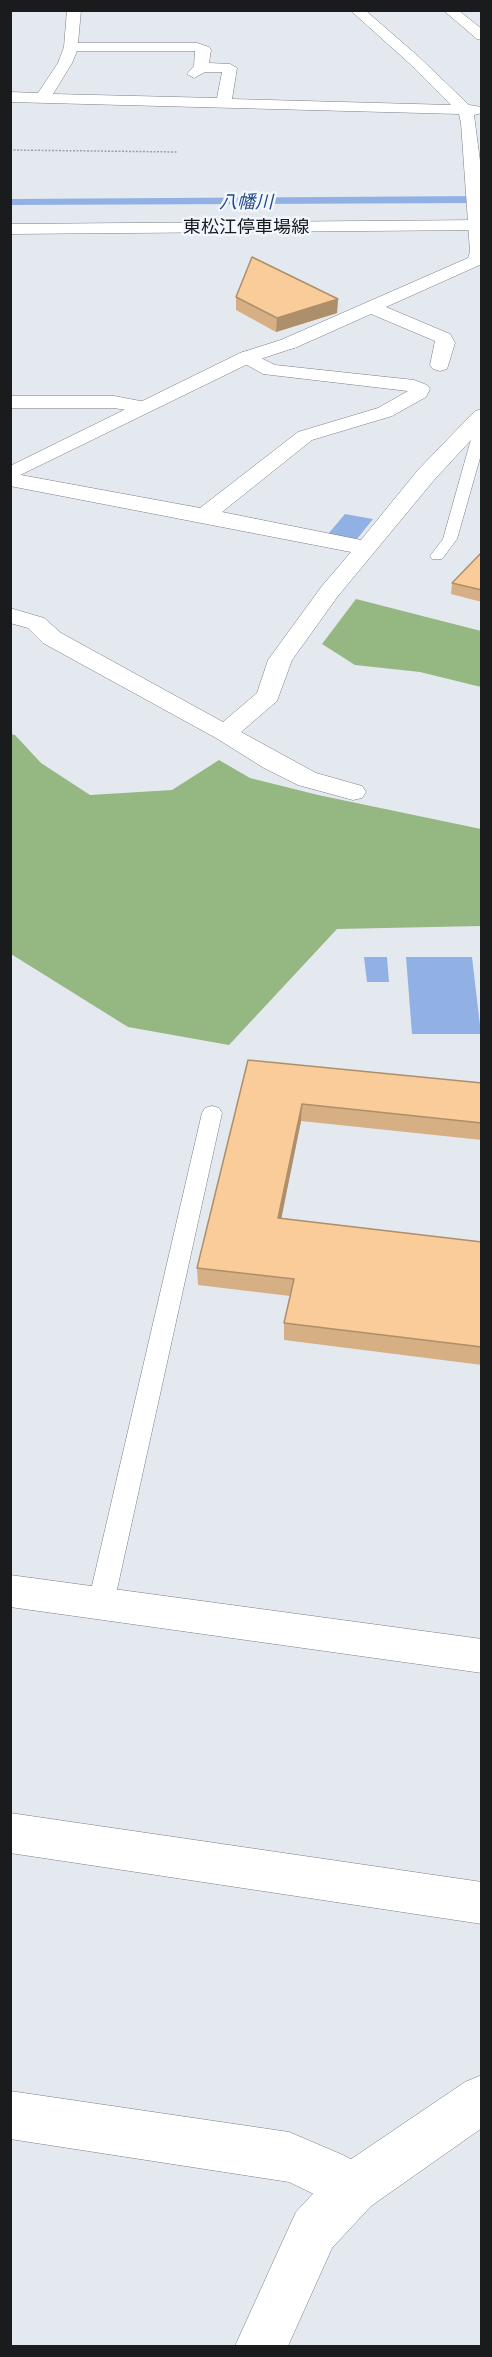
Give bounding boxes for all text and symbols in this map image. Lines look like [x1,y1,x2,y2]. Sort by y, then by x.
water label: 八幡川 [219,191,273,213]
street label: 東松江停車場線 [183,216,309,238]

